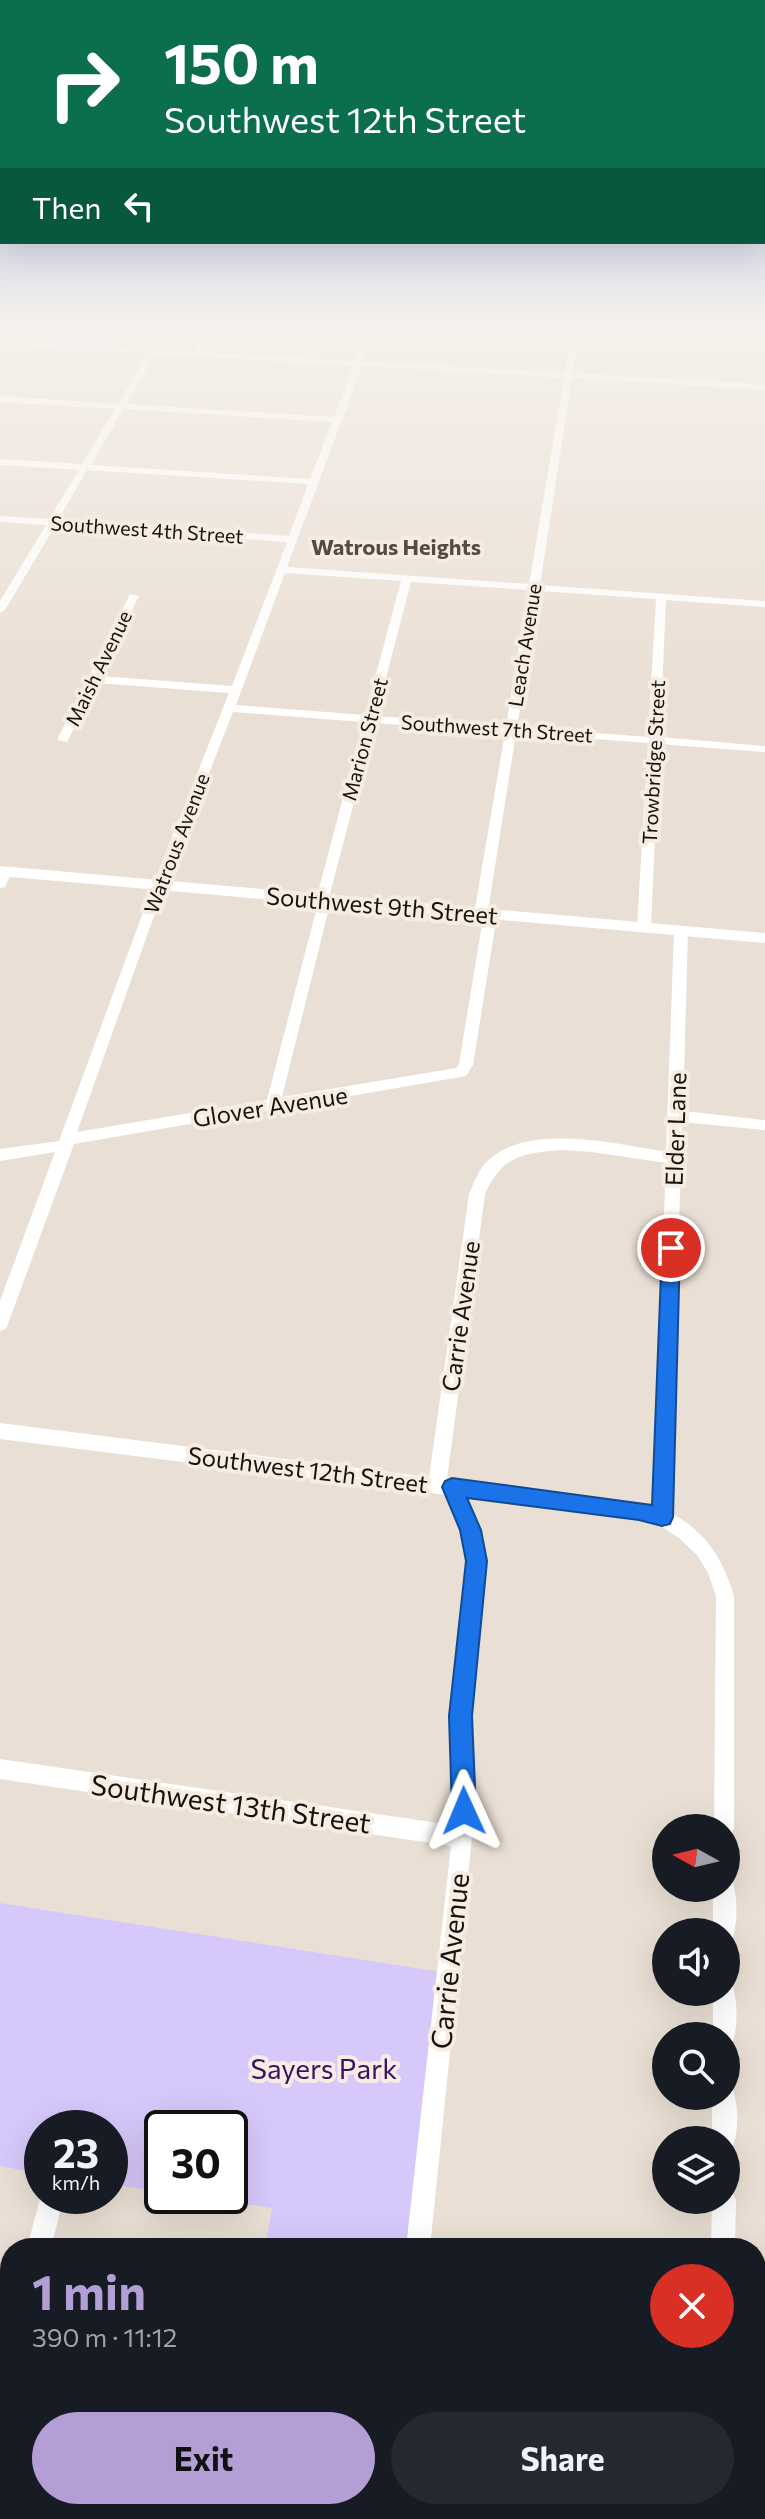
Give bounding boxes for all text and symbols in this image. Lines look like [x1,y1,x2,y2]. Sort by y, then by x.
text: 150 m [164,27,319,96]
icon: right [32,32,136,136]
text: Southwest 12th Street [164,96,526,140]
icon: left [117,184,161,228]
text: Then [32,188,101,225]
street label: Southwest 4th Street [50,510,244,548]
district label: Watrous Heights [311,533,481,560]
street label: Leach Avenue [502,582,546,708]
street label: Maish Avenue [60,606,136,730]
street label: Marion Street [336,675,392,803]
street label: Trowbridge Street [637,679,669,845]
street label: Southwest 7th Street [400,709,594,747]
street label: Watrous Avenue [138,769,214,917]
street label: Southwest 9th Street [265,880,499,930]
street label: Elder Lane [659,1072,691,1186]
street label: Glover Avenue [191,1079,349,1133]
pin [637,1214,705,1282]
icon: arrive [649,1226,693,1270]
street label: Carrie Avenue [435,1239,485,1393]
street label: Southwest 12th Street [186,1440,430,1498]
street label: Southwest 13th Street [89,1767,373,1839]
position arrow [422,1769,506,1853]
north arrow [652,1814,740,1902]
map controls [652,1814,740,2214]
street label: Carrie Avenue [423,1871,475,2051]
button: sound [652,1918,740,2006]
button: search [652,2022,740,2110]
park label: Sayers Park [251,2051,397,2085]
speed limit sign: 30 [144,2110,248,2214]
button: layers [652,2126,740,2214]
text: 23 [53,2127,99,2176]
text: km/h [52,2170,100,2194]
text: 1 min [32,2261,146,2320]
button: close [650,2264,734,2348]
text: 390 m · 11:12 [32,2321,177,2352]
button: Exit [32,2412,375,2504]
button: Share [391,2412,734,2504]

